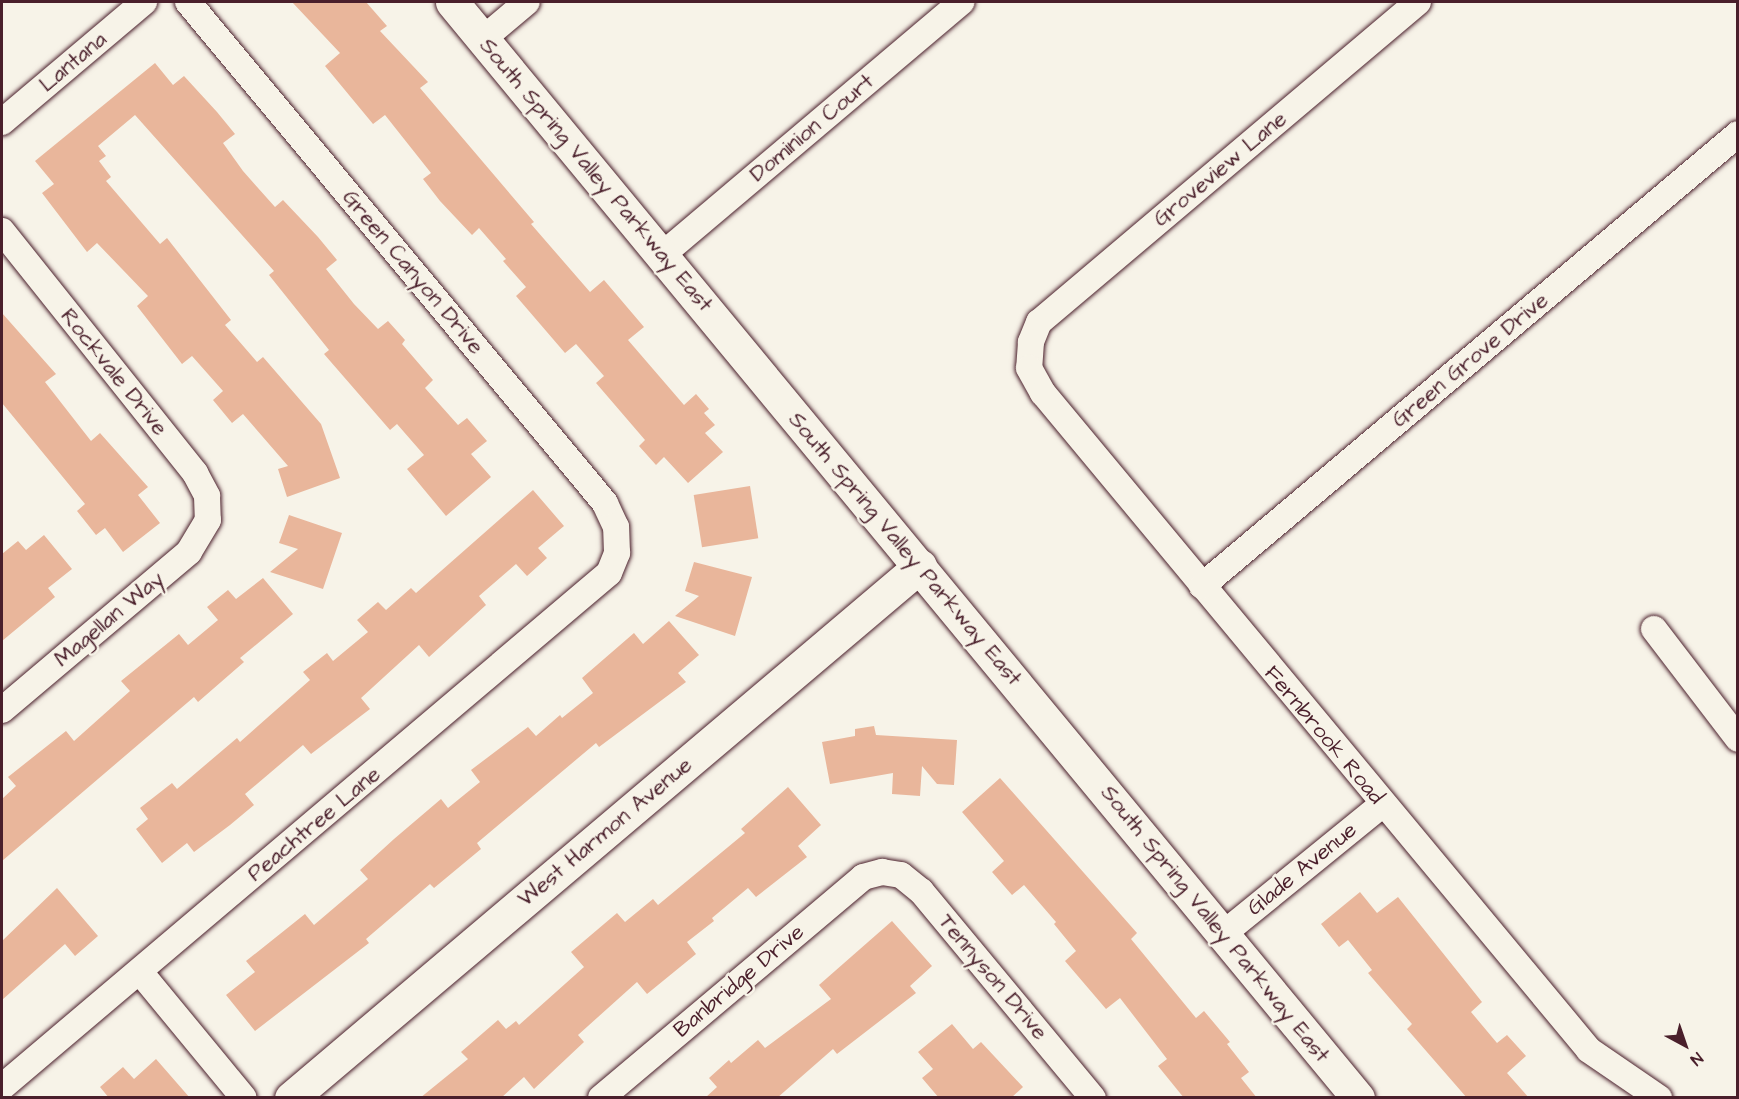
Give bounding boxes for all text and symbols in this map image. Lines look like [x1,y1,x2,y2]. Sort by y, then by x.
street label: Lantana [34,26,112,98]
street label: South Spring Valley Parkway East [474,33,718,317]
street label: Dominion Court [745,68,879,188]
street label: Groveview Lane [1148,106,1292,232]
street label: Green Canyon Drive [337,185,489,359]
street label: Green Grove Drive [1386,287,1554,433]
street label: Rockvale Drive [55,303,173,441]
street label: South Spring Valley Parkway East [783,407,1027,691]
street label: Magellan Way [49,566,169,672]
street label: Fernbrook Road [1258,660,1390,810]
street label: West Harmon Avenue [513,752,697,912]
street label: Peachtree Lane [242,761,386,887]
street label: South Spring Valley Parkway East [1095,780,1335,1068]
street label: Glade Avenue [1242,817,1362,921]
street label: Tennyson Drive [933,909,1053,1045]
street label: Banbridge Drive [668,919,810,1043]
north arrow [1655,1015,1715,1075]
text: N [1686,1047,1707,1070]

